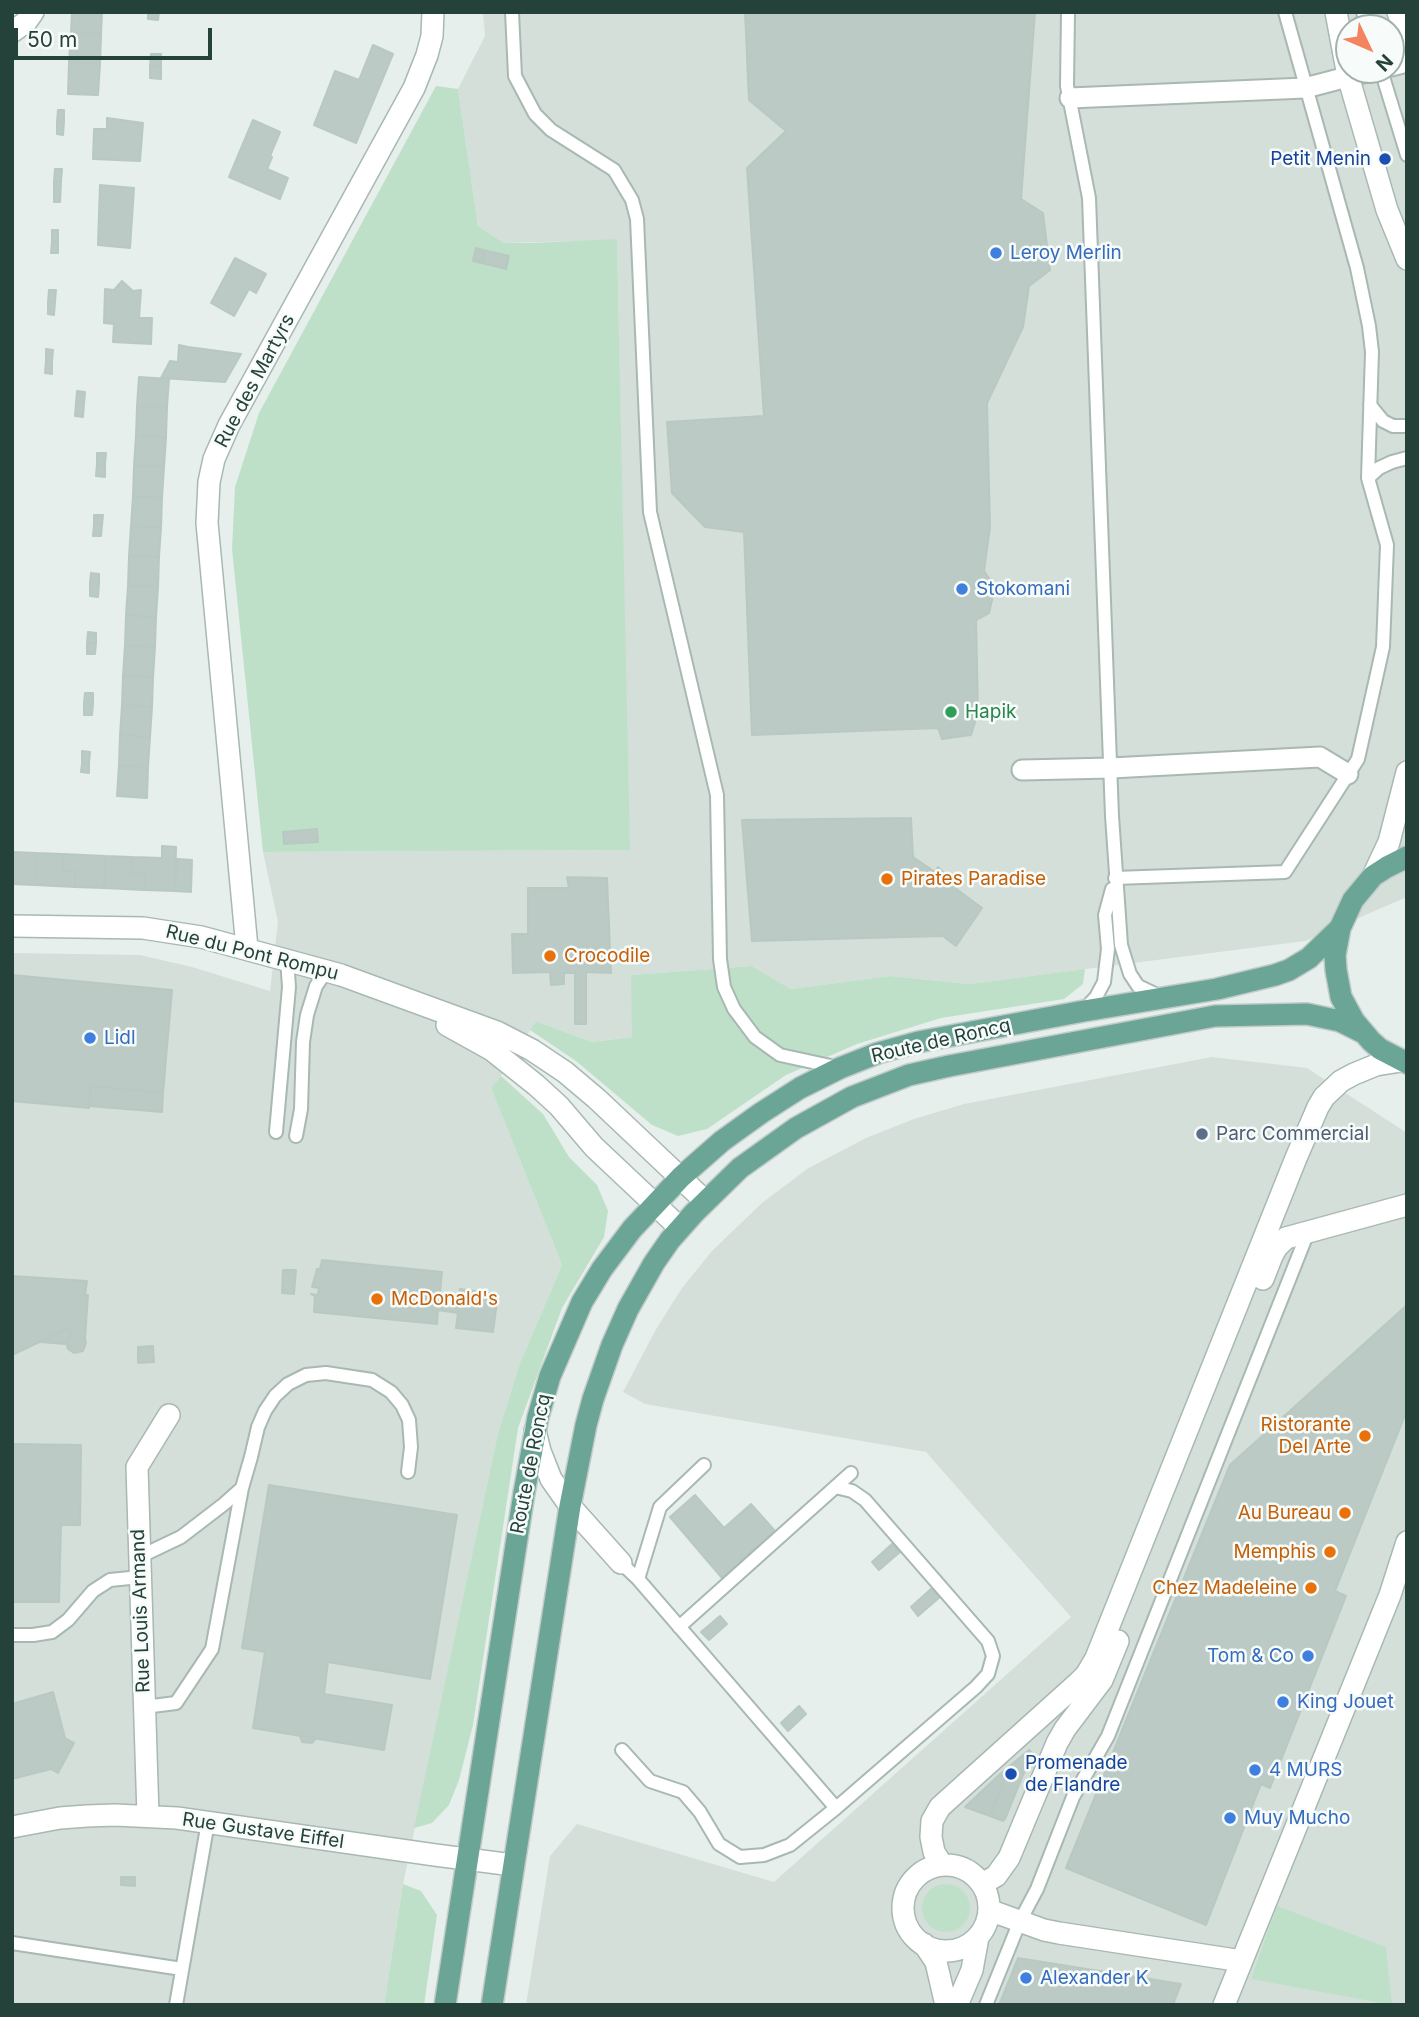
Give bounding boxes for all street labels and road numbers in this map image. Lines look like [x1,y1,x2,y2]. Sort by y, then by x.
street label: Rue des Martyrs [210,310,300,452]
street label: Rue du Pont Rompu [163,921,341,985]
street label: Route de Roncq [869,1014,1013,1068]
street label: Route de Roncq [506,1392,556,1536]
street label: Rue Louis Armand [127,1529,155,1693]
street label: Rue Gustave Eiffel [181,1808,345,1854]

